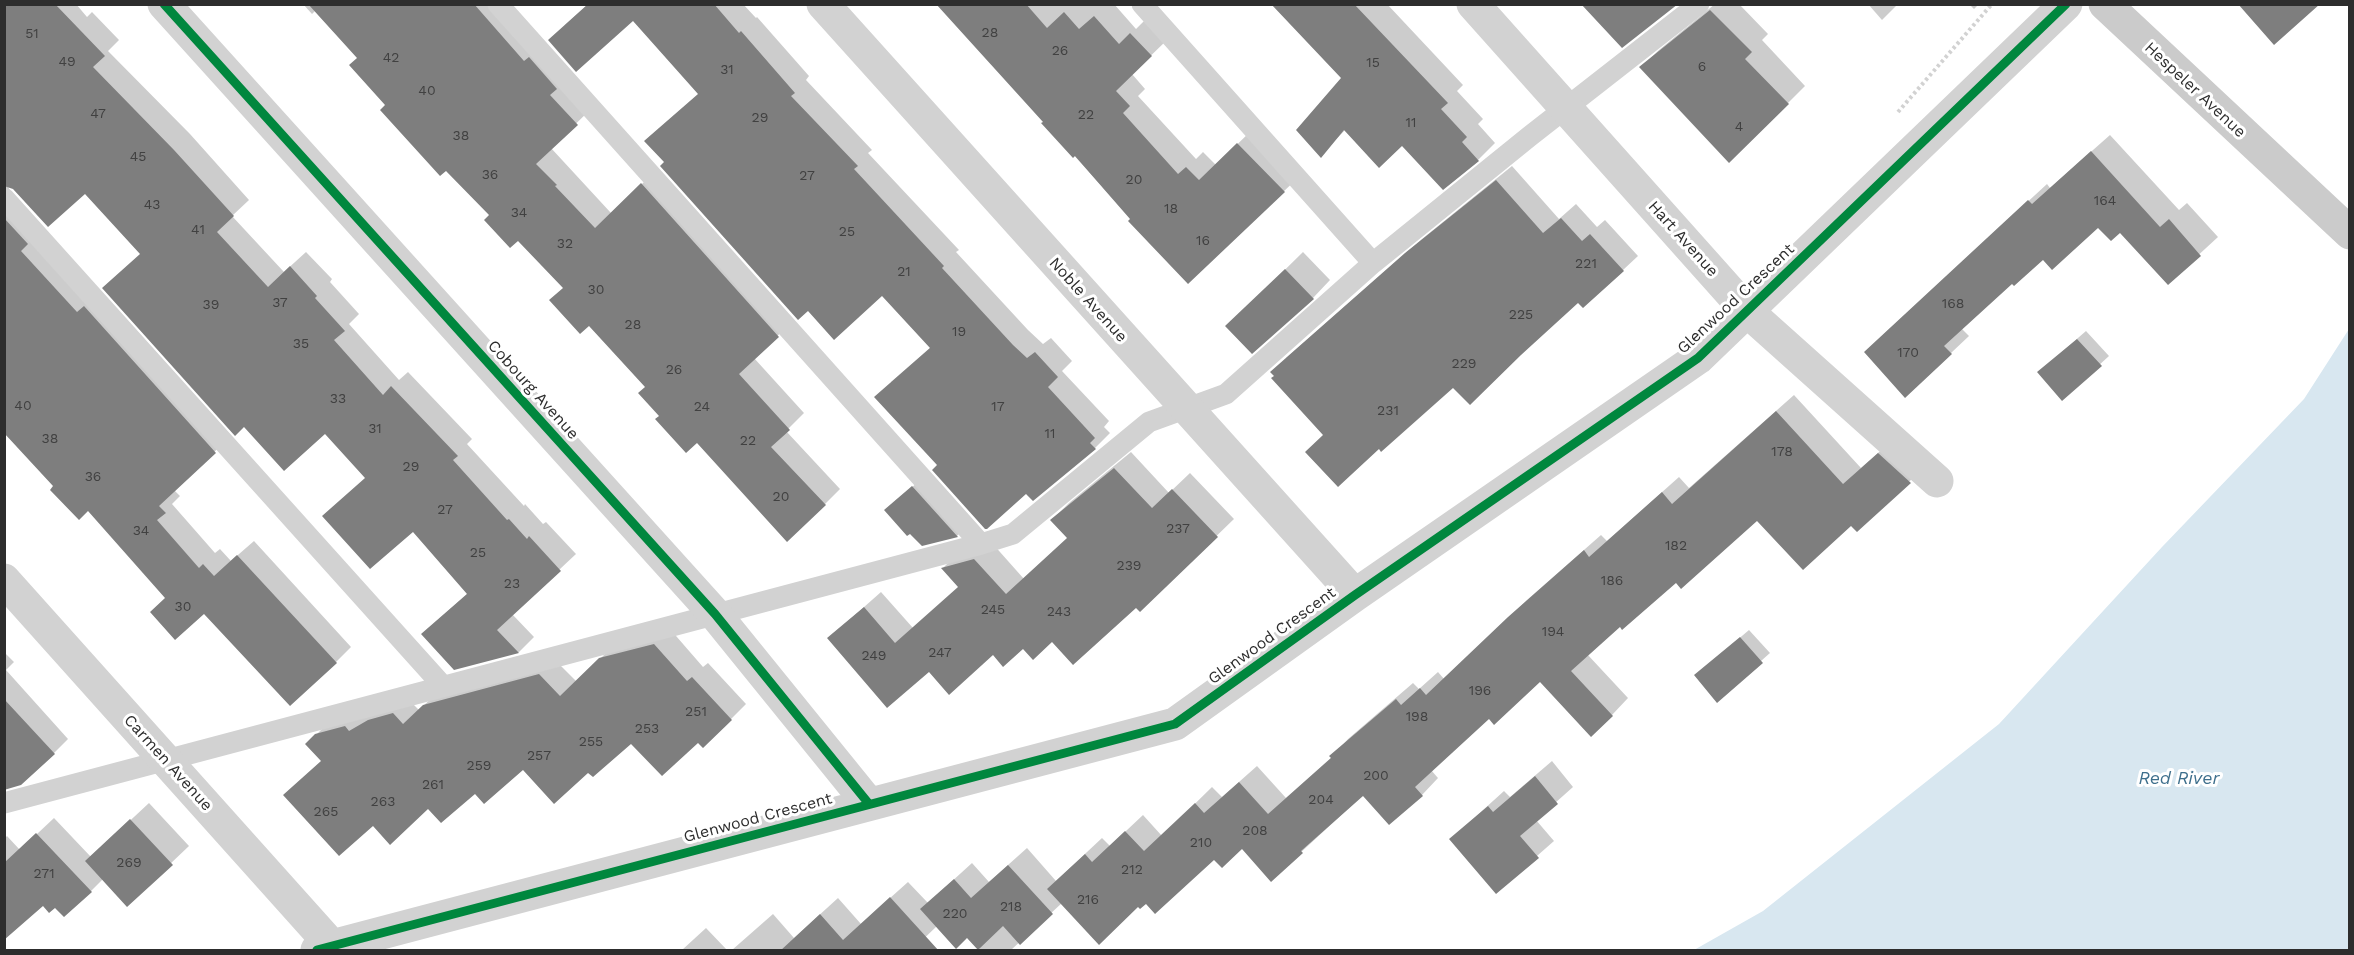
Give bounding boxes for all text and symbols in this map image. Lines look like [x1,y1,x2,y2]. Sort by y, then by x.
house number: 28 [982,25,998,41]
house number: 51 [25,26,39,42]
street label: Hespeler Avenue [2140,38,2250,142]
house number: 26 [1052,43,1068,59]
house number: 42 [383,50,399,66]
house number: 49 [58,54,76,70]
house number: 15 [1366,55,1380,71]
house number: 6 [1698,59,1706,75]
house number: 31 [720,62,734,78]
house number: 40 [418,83,436,99]
house number: 47 [90,106,106,122]
house number: 22 [1078,107,1094,123]
house number: 29 [752,110,768,126]
house number: 11 [1406,115,1416,131]
house number: 4 [1735,119,1743,135]
house number: 38 [453,128,469,144]
house number: 45 [130,149,146,165]
house number: 36 [482,167,498,183]
house number: 27 [799,168,815,184]
house number: 20 [1126,172,1142,188]
house number: 164 [2094,193,2116,209]
house number: 43 [144,197,160,213]
street label: Hart Avenue [1644,197,1722,281]
house number: 18 [1164,201,1178,217]
house number: 34 [511,205,527,221]
house number: 41 [191,222,205,238]
house number: 25 [839,224,855,240]
house number: 16 [1196,233,1210,249]
house number: 32 [557,236,573,252]
street label: Glenwood Crescent [1674,240,1798,358]
street label: Noble Avenue [1045,254,1131,346]
house number: 221 [1575,256,1597,272]
house number: 21 [897,264,911,280]
house number: 30 [588,282,604,298]
house number: 37 [272,295,288,311]
house number: 168 [1942,296,1964,312]
house number: 39 [203,297,219,313]
house number: 225 [1509,307,1533,323]
house number: 28 [625,317,641,333]
house number: 19 [952,324,966,340]
house number: 35 [293,336,309,352]
street label: Cobourg Avenue [483,336,583,444]
house number: 170 [1897,345,1919,361]
house number: 229 [1452,356,1476,372]
house number: 26 [666,362,682,378]
house number: 33 [330,391,346,407]
house number: 40 [14,398,32,414]
house number: 24 [694,399,710,415]
house number: 17 [991,399,1005,415]
house number: 231 [1377,403,1399,419]
house number: 31 [368,421,382,437]
house number: 11 [1045,426,1055,442]
house number: 38 [42,431,58,447]
house number: 22 [740,433,756,449]
house number: 178 [1771,444,1793,460]
house number: 29 [403,459,419,475]
house number: 36 [85,469,101,485]
house number: 20 [773,489,789,505]
house number: 27 [437,502,453,518]
house number: 237 [1166,521,1190,537]
house number: 34 [133,523,149,539]
house number: 182 [1665,538,1687,554]
house number: 25 [470,545,486,561]
house number: 239 [1117,558,1141,574]
house number: 186 [1601,573,1623,589]
house number: 23 [504,576,520,592]
street label: Glenwood Crescent [1205,583,1339,689]
house number: 30 [175,599,191,615]
house number: 245 [981,602,1005,618]
house number: 243 [1047,604,1071,620]
house number: 194 [1542,624,1564,640]
house number: 247 [928,645,952,661]
house number: 249 [862,648,886,664]
house number: 196 [1469,683,1491,699]
house number: 251 [685,704,707,720]
house number: 198 [1406,709,1428,725]
street label: Carmen Avenue [120,711,216,815]
house number: 253 [635,721,659,737]
house number: 255 [579,734,603,750]
house number: 257 [527,748,551,764]
house number: 259 [467,758,491,774]
house number: 200 [1363,768,1389,784]
water label: Red River [2138,768,2220,790]
house number: 261 [422,777,444,793]
street label: Glenwood Crescent [682,789,834,847]
house number: 204 [1308,792,1334,808]
house number: 263 [371,794,395,810]
house number: 265 [314,804,338,820]
house number: 208 [1242,823,1268,839]
house number: 210 [1190,835,1212,851]
house number: 269 [116,855,142,871]
house number: 212 [1121,862,1143,878]
house number: 271 [33,866,55,882]
house number: 216 [1077,892,1099,908]
house number: 218 [1000,899,1022,915]
house number: 220 [942,906,968,922]

